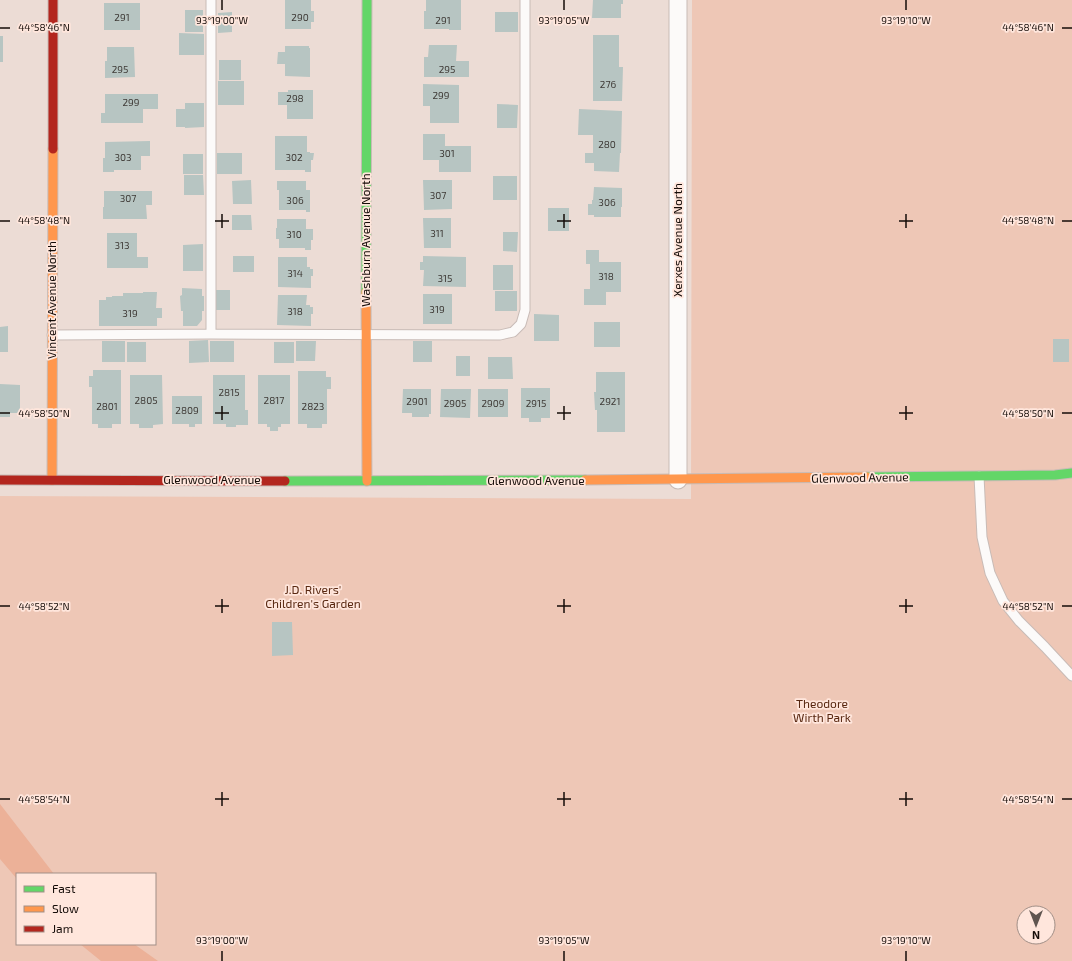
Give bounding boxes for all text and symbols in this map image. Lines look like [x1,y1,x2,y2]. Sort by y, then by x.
house number: 291 [114,11,130,23]
house number: 290 [291,11,309,23]
text: 93°19'00"W [196,14,248,26]
house number: 291 [435,14,451,26]
text: 93°19'05"W [538,14,590,26]
text: 93°19'10"W [881,14,931,26]
text: 44°58'46"N [18,21,70,33]
text: 44°58'46"N [1002,21,1054,33]
house number: 295 [112,63,128,75]
house number: 295 [439,63,455,75]
house number: 276 [600,78,617,90]
house number: 299 [432,89,450,101]
house number: 298 [286,92,304,104]
house number: 299 [122,96,140,108]
house number: 280 [598,138,616,150]
house number: 301 [439,147,455,159]
house number: 303 [114,151,132,163]
house number: 302 [285,151,303,163]
street label: Washburn Avenue North [358,173,372,307]
street label: Xerxes Avenue North [670,183,684,297]
house number: 307 [430,189,446,201]
house number: 307 [120,192,136,204]
house number: 306 [286,194,304,206]
house number: 306 [598,196,616,208]
text: 44°58'48"N [18,214,70,226]
text: 44°58'48"N [1002,214,1054,226]
house number: 311 [430,227,444,239]
house number: 310 [286,228,302,240]
house number: 313 [114,239,130,251]
street label: Vincent Avenue North [44,241,58,359]
house number: 314 [287,267,303,279]
house number: 318 [598,270,614,282]
house number: 315 [438,272,452,284]
house number: 319 [429,303,445,315]
house number: 318 [287,305,303,317]
house number: 319 [122,307,138,319]
house number: 2815 [218,386,240,398]
house number: 2805 [134,394,158,406]
house number: 2817 [264,394,284,406]
house number: 2901 [406,395,428,407]
house number: 2921 [600,395,620,407]
house number: 2905 [444,397,466,409]
house number: 2909 [481,397,505,409]
house number: 2915 [526,397,546,409]
house number: 2801 [96,400,118,412]
house number: 2823 [302,400,324,412]
house number: 2809 [175,404,199,416]
text: 44°58'50"N [18,407,70,419]
text: 44°58'50"N [1002,407,1054,419]
street label: Glenwood Avenue [811,469,909,485]
street label: Glenwood Avenue [163,472,261,486]
street label: Glenwood Avenue [487,473,585,487]
park label: J.D. Rivers' Children's Garden [265,582,361,610]
text: 44°58'52"N [18,600,70,612]
text: 44°58'52"N [1002,600,1054,612]
park label: Theodore Wirth Park [793,696,851,724]
text: 44°58'54"N [18,793,70,805]
text: 44°58'54"N [1002,793,1054,805]
legend [16,873,156,945]
text: Fast [52,881,76,895]
text: Slow [52,901,79,915]
north arrow [1016,905,1056,945]
text: Jam [52,921,73,935]
text: N [1032,929,1040,942]
text: 93°19'00"W [196,934,248,946]
text: 93°19'05"W [538,934,590,946]
text: 93°19'10"W [881,934,931,946]

